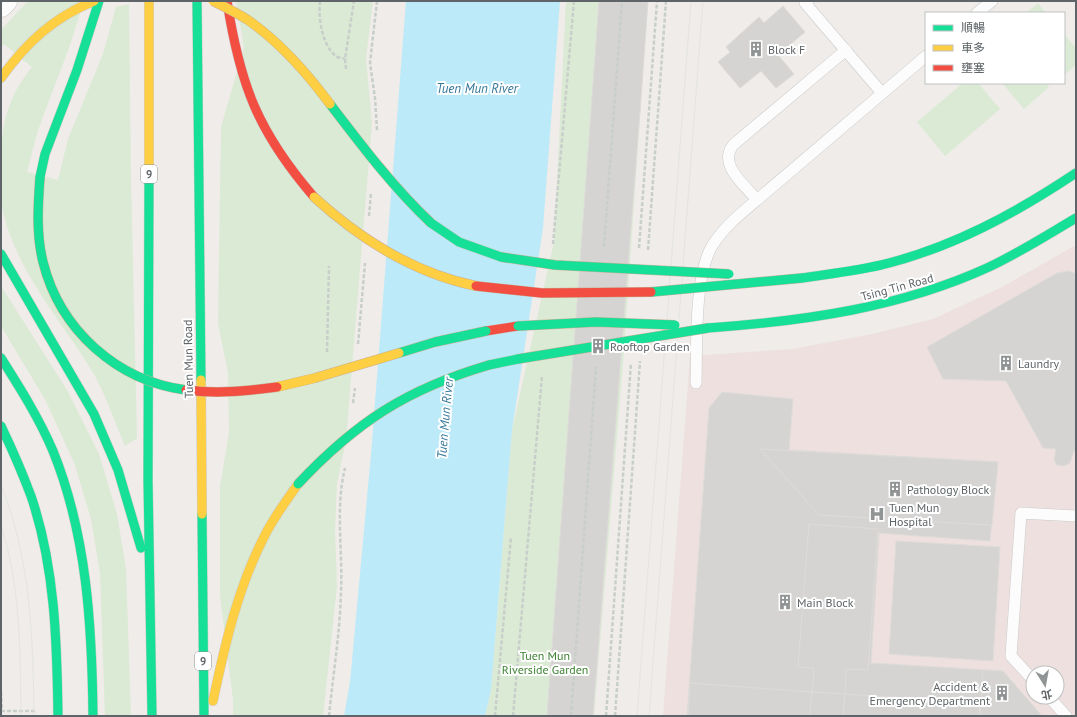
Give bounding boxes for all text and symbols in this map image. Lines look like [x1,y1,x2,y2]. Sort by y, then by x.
legend [925,12,1065,84]
text: 順暢 [961,20,985,35]
building icon: Block F [747,40,765,58]
text: 車多 [961,40,985,55]
place label: Block F [768,42,805,57]
text: 壅塞 [961,60,985,75]
water label: Tuen Mun River [436,80,518,97]
road number: 9 [141,165,157,183]
street label: Tsing Tin Road [859,270,935,304]
street label: Tuen Mun Road [180,319,196,399]
building icon: Rooftop Garden [589,337,607,355]
place label: Rooftop Garden [610,339,689,354]
building icon: Laundry [997,354,1015,372]
place label: Laundry [1018,356,1059,371]
water label: Tuen Mun River [433,376,457,459]
building icon: Pathology Block [886,480,904,498]
place label: Pathology Block [907,482,989,497]
place label: Tuen Mun Hospital [889,500,939,529]
hospital icon: Tuen Mun Hospital [868,505,886,523]
building icon: Main Block [776,593,794,611]
place label: Main Block [797,595,854,610]
park label: Tuen Mun Riverside Garden [502,648,588,677]
road number: 9 [195,652,211,670]
north arrow [1025,665,1065,705]
place label: Accident & Emergency Department [870,679,990,708]
building icon: Accident & Emergency Department [993,684,1011,702]
text: 北 [1040,687,1054,703]

